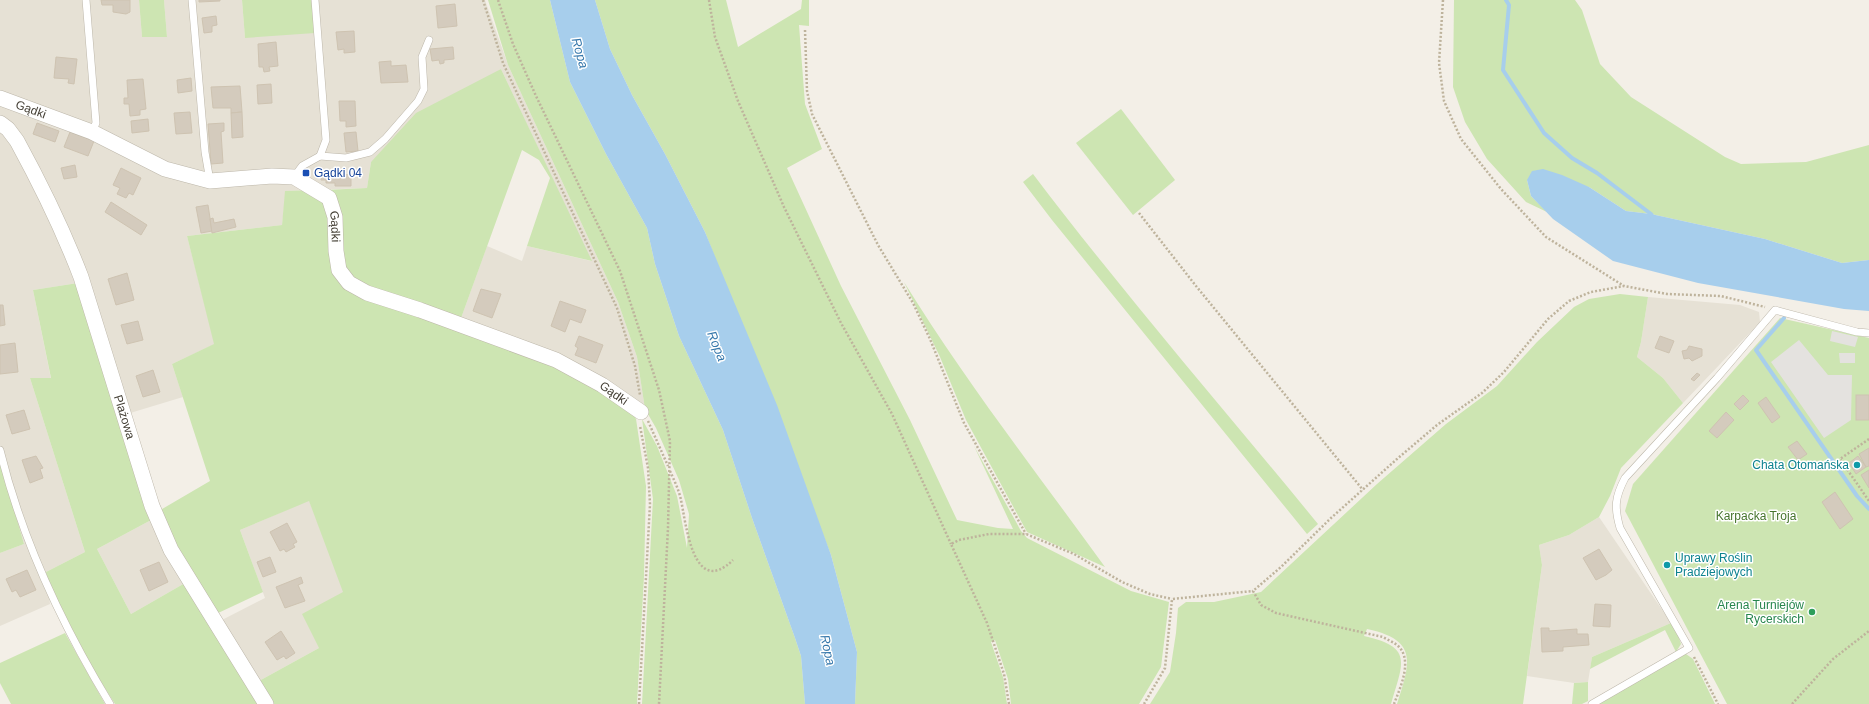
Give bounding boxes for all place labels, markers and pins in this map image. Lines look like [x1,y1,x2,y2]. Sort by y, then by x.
place label: Gądki 04 [314,166,362,180]
marker: Gądki 04 [301,168,311,178]
place label: Chata Otomańska [1752,458,1849,472]
marker: Chata Otomańska [1852,460,1862,470]
place label: Uprawy Roślin Pradziejowych [1675,551,1752,579]
marker: Uprawy Roślin Pradziejowych [1662,560,1672,570]
place label: Arena Turniejów Rycerskich [1717,598,1804,626]
marker: Arena Turniejów Rycerskich [1807,607,1817,617]

